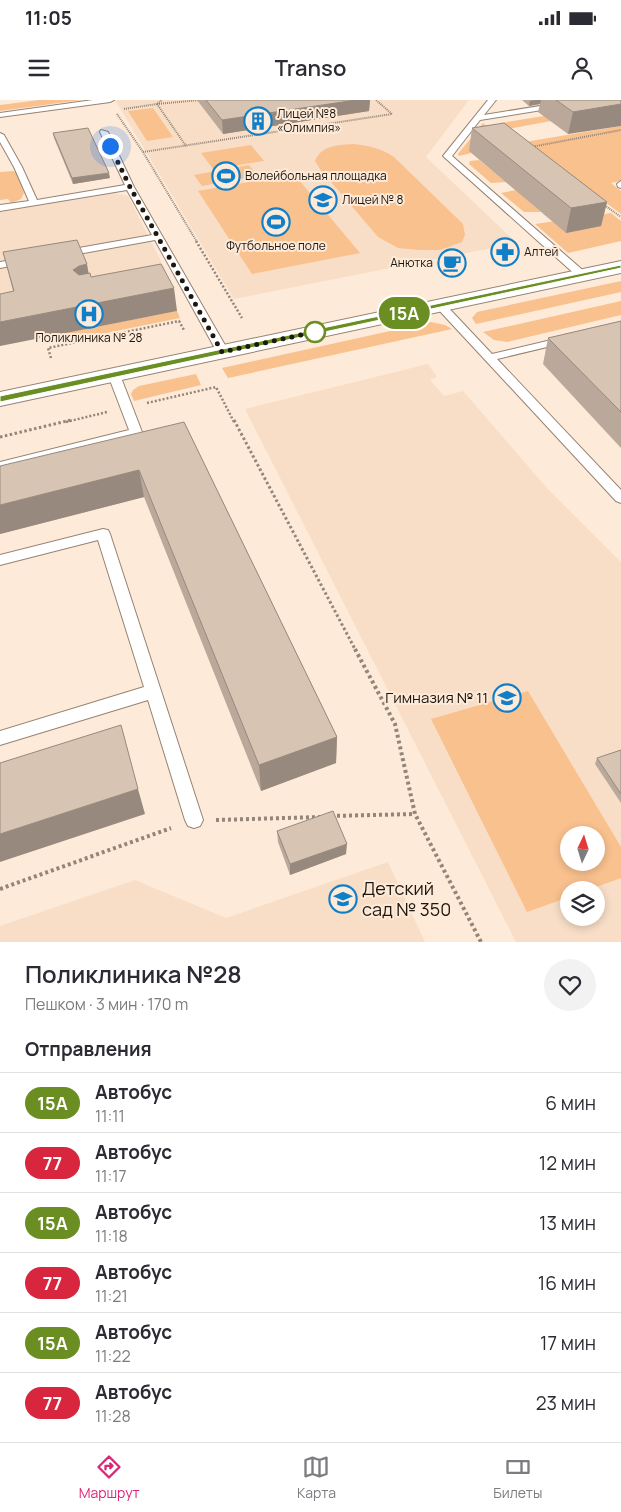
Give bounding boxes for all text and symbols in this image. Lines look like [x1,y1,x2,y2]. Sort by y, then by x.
text: 11:05 [25,5,72,31]
text: Transo [275,53,346,83]
icon: menu [25,54,53,82]
icon: person [568,54,596,82]
place label: Лицей №8 «Олимпия» [277,105,341,136]
building icon: Лицей №8 «Олимпия» [243,106,273,136]
your location [98,134,123,159]
sports icon: Волейбольная площадка [211,161,241,191]
place label: Волейбольная площадка [245,167,387,184]
school or university icon: Лицей № 8 [308,185,338,215]
place label: Лицей № 8 [342,191,404,208]
sports icon: Футбольное поле [261,207,291,237]
place label: Футбольное поле [226,237,326,254]
pharmacy icon: Алтей [490,237,520,267]
place label: Алтей [524,243,558,260]
cafe icon: Анютка [437,248,467,278]
place label: Анютка [390,254,433,271]
line badge: 15А [375,297,433,329]
hospital icon: Поликлиника № 28 [74,299,104,329]
text: 15А [389,301,419,325]
unlabelled marker [304,321,326,343]
place label: Поликлиника № 28 [35,329,143,346]
school or university icon: Гимназия № 11 [492,683,522,713]
place label: Гимназия № 11 [385,687,488,708]
north arrow [560,826,605,871]
map controls [560,826,605,926]
place label: Детский сад № 350 [362,876,451,921]
button: layers [560,881,605,926]
school or university icon: Детский сад № 350 [328,884,358,914]
text: Поликлиника №28 [25,957,242,990]
button: heart [544,959,596,1011]
text: Пешком · 3 мин · 170 m [25,993,188,1015]
text: Отправления [25,1036,152,1062]
text: Автобус [95,1079,172,1105]
text: 6 мин [545,1090,596,1116]
text: 15А [37,1091,68,1115]
text: 11:11 [95,1105,125,1127]
text: Автобус [95,1139,172,1165]
text: 12 мин [539,1150,596,1176]
text: 77 [43,1151,62,1175]
text: 11:17 [95,1165,127,1187]
text: Автобус [95,1199,172,1225]
text: 13 мин [539,1210,596,1236]
text: 15А [37,1211,68,1235]
text: 11:18 [95,1225,128,1247]
text: Автобус [95,1259,172,1285]
text: 16 мин [538,1270,596,1296]
text: 77 [43,1271,62,1295]
text: 11:21 [95,1285,128,1307]
text: Автобус [95,1319,172,1345]
text: 17 мин [540,1330,596,1356]
text: 15А [37,1331,68,1355]
text: 11:22 [95,1345,131,1367]
text: Автобус [95,1379,172,1405]
text: 23 мин [536,1390,596,1416]
text: 77 [43,1391,62,1415]
text: 11:28 [95,1405,131,1427]
tab: Маршрут [79,1453,140,1502]
tab: Карта [297,1453,336,1502]
tab: Билеты [493,1453,542,1502]

